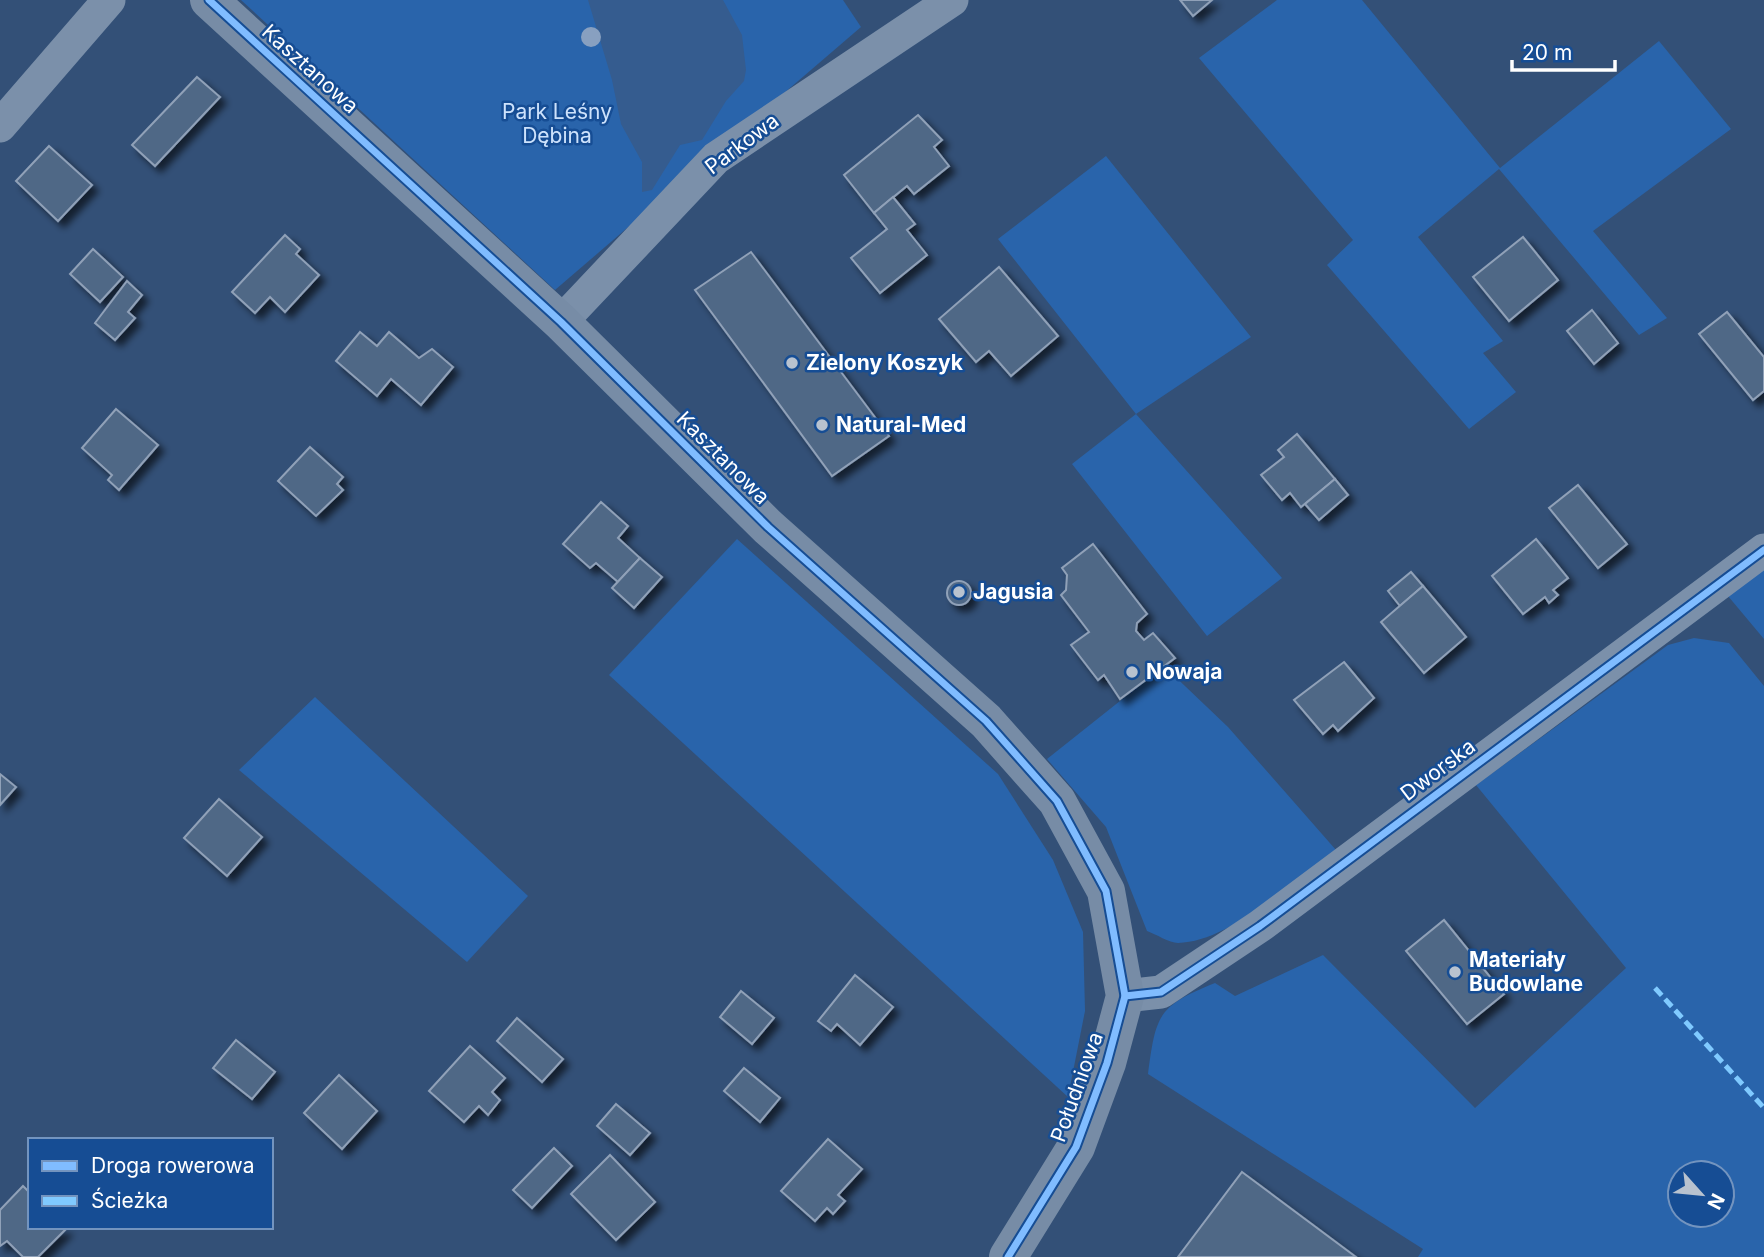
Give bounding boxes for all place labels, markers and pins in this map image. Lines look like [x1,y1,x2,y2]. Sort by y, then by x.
place label: Zielony Koszyk [806,350,964,375]
marker: Zielony Koszyk [784,355,800,371]
place label: Natural-Med [836,412,966,437]
marker: Natural-Med [814,417,830,433]
place label: Jagusia [973,579,1053,604]
marker: Jagusia [951,584,967,600]
place label: Nowaja [1146,659,1222,684]
marker: Nowaja [1124,664,1140,680]
place label: Materiały Budowlane [1469,947,1583,996]
marker: Materiały Budowlane [1447,964,1463,980]

